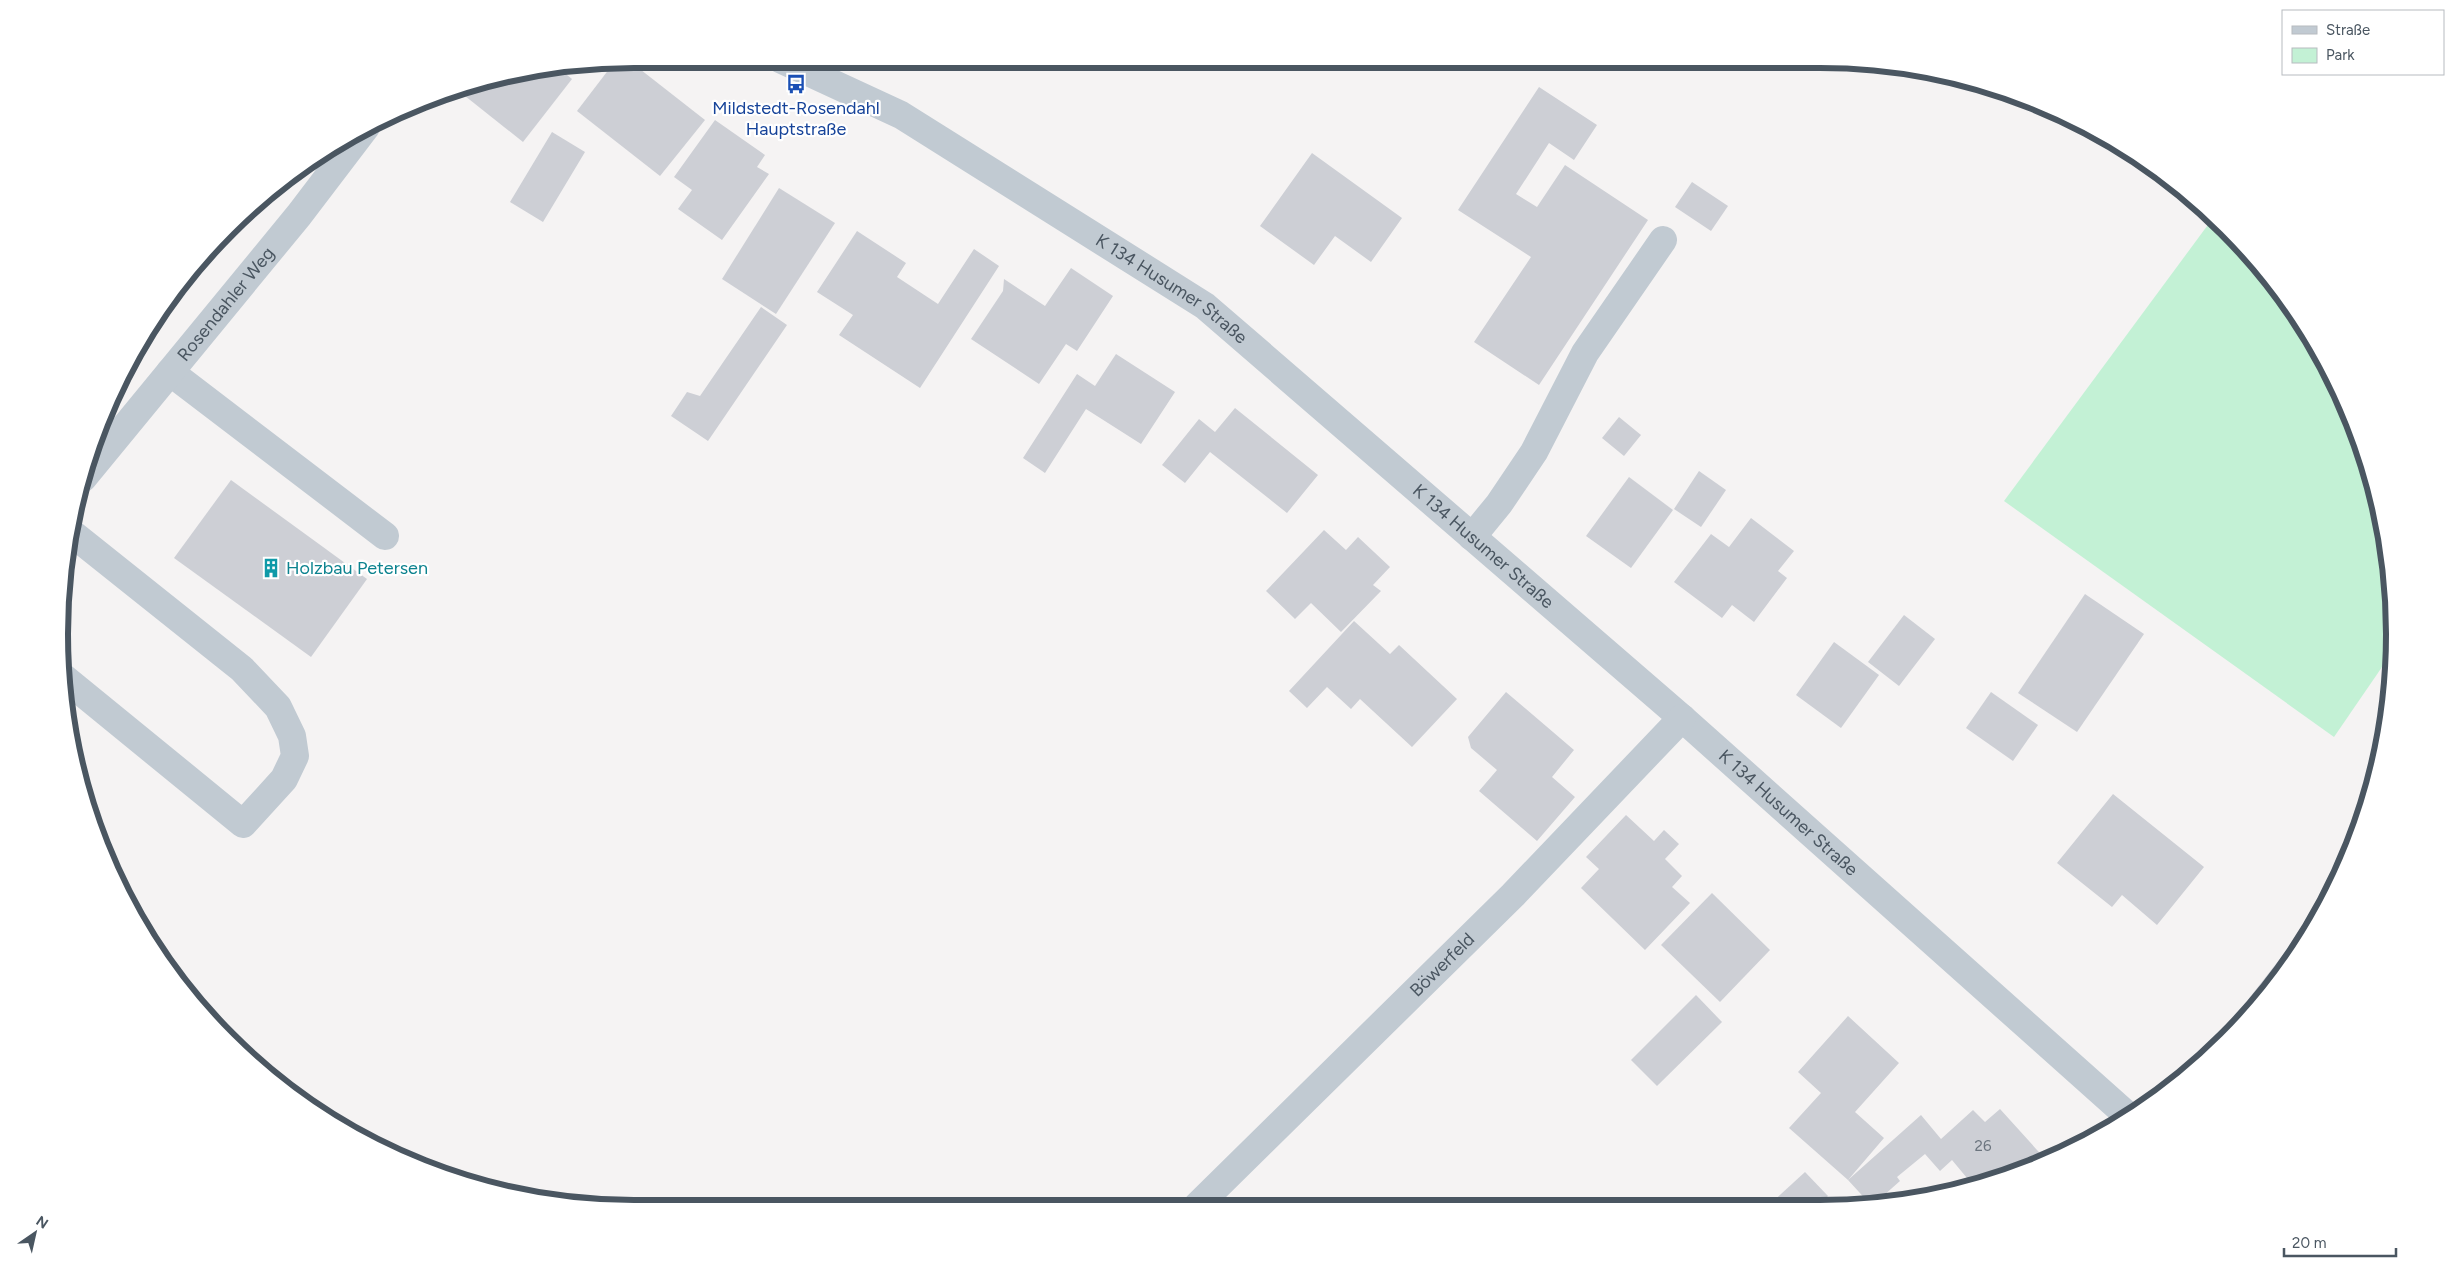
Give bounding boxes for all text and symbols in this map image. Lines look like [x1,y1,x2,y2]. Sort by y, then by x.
legend [2282,10,2444,75]
text: Straße [2326,21,2370,39]
text: Park [2326,46,2355,64]
bus stop icon: Mildstedt-Rosendahl Hauptstraße [785,73,807,95]
place label: Mildstedt-Rosendahl Hauptstraße [712,97,880,140]
street label: K 134 Husumer Straße [1092,229,1252,349]
street label: Rosendahler Weg [173,243,279,366]
street label: K 134 Husumer Straße [1408,479,1558,613]
building icon: Holzbau Petersen [260,557,282,579]
place label: Holzbau Petersen [286,557,428,579]
street label: K 134 Husumer Straße [1714,745,1863,881]
street label: Böwerfeld [1405,928,1479,1001]
house number: 26 [1975,1137,1992,1155]
north arrow [10,1208,60,1258]
text: N [33,1213,51,1233]
scale bar [2284,1226,2396,1258]
text: 20 m [2292,1234,2326,1252]

